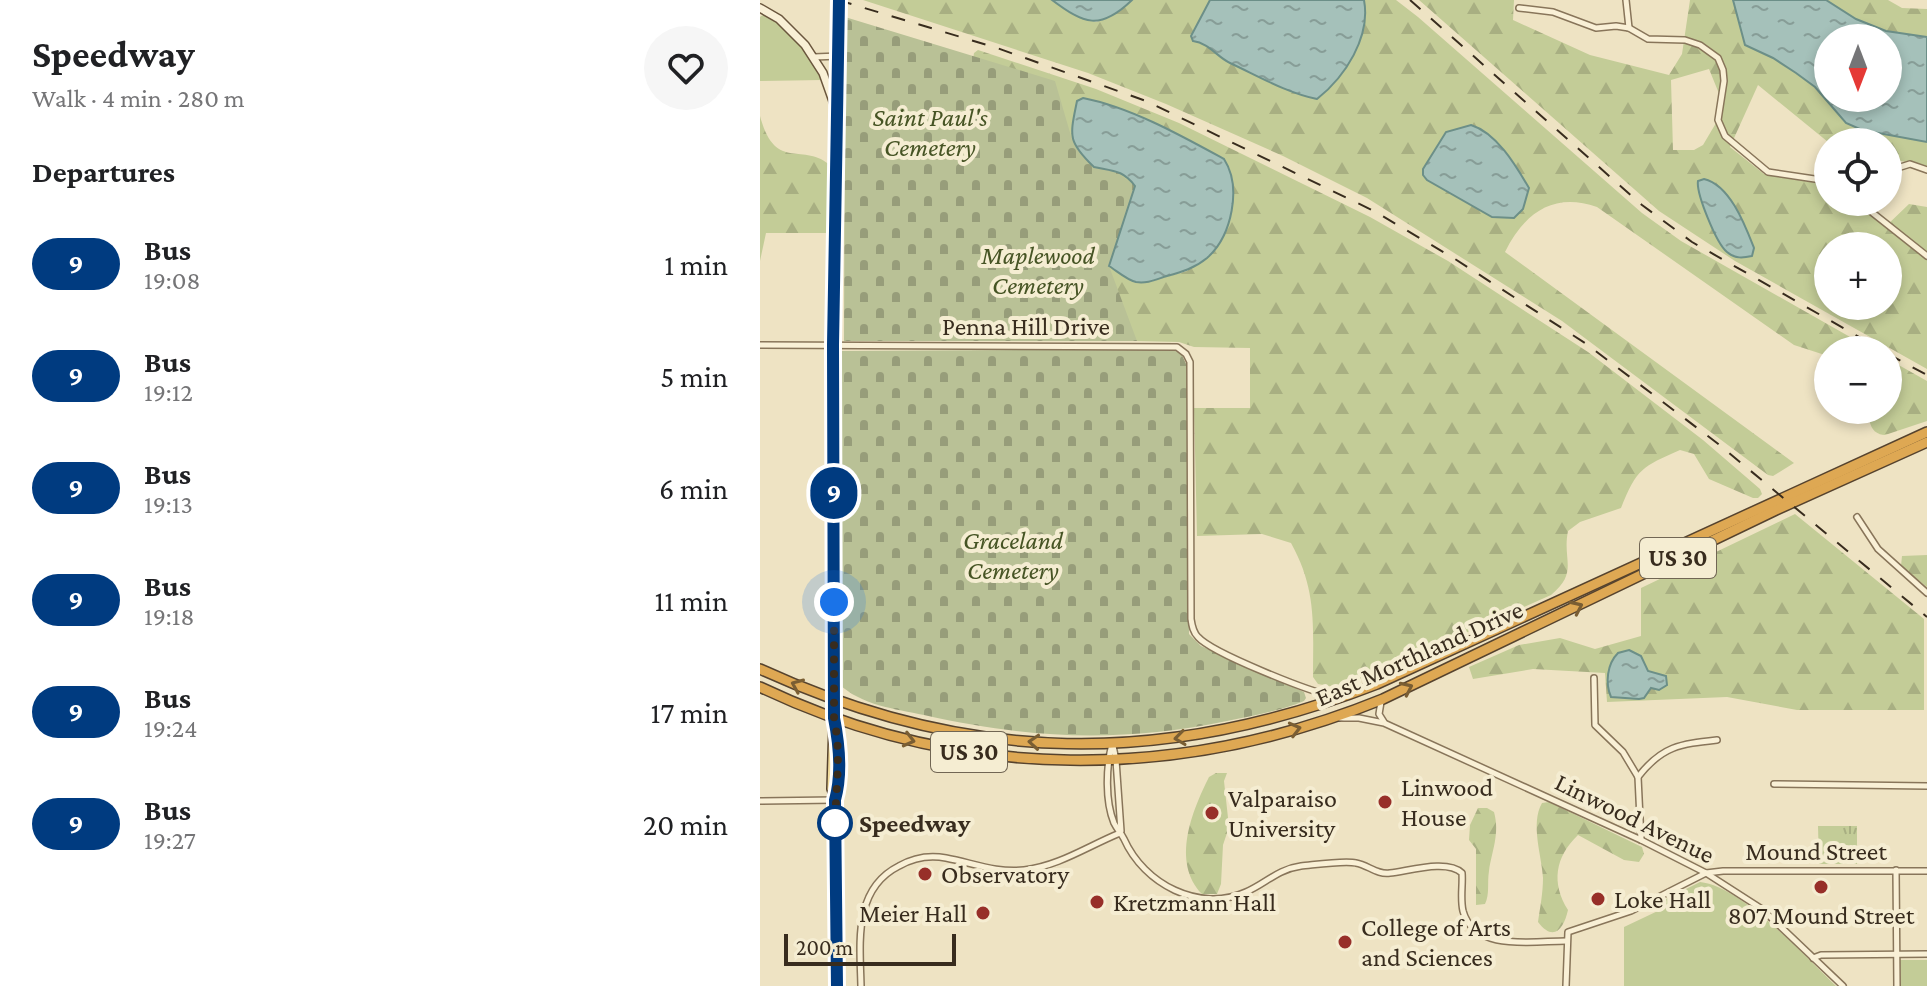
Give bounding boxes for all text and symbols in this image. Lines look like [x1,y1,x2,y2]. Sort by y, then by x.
north arrow [1814,24,1902,112]
map controls [1814,24,1902,424]
button: heart [644,26,728,110]
text: Speedway [32,33,195,75]
text: Walk · 4 min · 280 m [32,84,245,113]
park label: Saint Paul's Cemetery [872,103,988,162]
button: locate [1814,128,1902,216]
text: Departures [32,155,175,188]
button: + [1814,232,1902,320]
text: Bus [144,233,191,266]
park label: Maplewood Cemetery [980,241,1095,300]
text: 9 [68,248,84,279]
text: 1 min [664,248,728,281]
text: 19:08 [144,266,200,295]
street label: Penna Hill Drive [942,312,1110,341]
button: − [1814,336,1902,424]
text: Bus [144,345,191,378]
text: 9 [68,360,84,391]
text: 5 min [660,360,728,393]
text: 19:12 [144,378,193,407]
text: Bus [144,457,191,490]
line badge: 9 [808,467,860,519]
text: 9 [68,472,84,503]
text: 6 min [659,472,728,505]
text: 9 [826,477,842,508]
text: 19:13 [144,490,193,519]
park label: Graceland Cemetery [963,526,1064,585]
road number: US 30 [1640,538,1716,578]
text: Bus [144,569,191,602]
your location [814,582,854,622]
text: 9 [68,584,84,615]
text: 11 min [654,584,728,617]
street label: East Morthland Drive [1311,595,1527,712]
one-way arrow [1568,601,1583,617]
text: 19:18 [144,602,194,631]
one-way arrow [791,679,805,695]
text: Bus [144,681,191,714]
one-way arrow [1398,682,1413,698]
text: 9 [68,696,84,727]
text: 17 min [651,696,728,729]
text: 19:24 [144,714,197,743]
one-way arrow [1288,721,1301,738]
one-way arrow [1173,729,1186,746]
one-way arrow [902,731,916,748]
road number: US 30 [931,732,1007,772]
one-way arrow [1027,734,1040,751]
street label: Linwood Avenue [1550,767,1719,870]
place label: Linwood House [1401,773,1493,832]
place label: Valparaiso University [1228,784,1337,843]
text: Bus [144,793,191,826]
marker: Linwood House [1376,793,1394,811]
marker: Valparaiso University [1203,804,1221,822]
marker: Speedway [818,806,852,840]
text: 9 [68,808,84,839]
text: 20 min [643,808,728,841]
place label: Speedway [859,809,971,838]
text: 19:27 [144,826,196,855]
street label: Mound Street [1745,837,1887,866]
place label: Observatory [941,860,1070,889]
marker: Observatory [916,865,934,883]
marker: 807 Mound Street [1812,878,1830,896]
place label: Loke Hall [1614,885,1711,914]
place label: Kretzmann Hall [1113,888,1276,917]
marker: Loke Hall [1589,890,1607,908]
marker: Kretzmann Hall [1088,893,1106,911]
place label: Meier Hall [859,899,967,928]
place label: 807 Mound Street [1728,901,1915,930]
marker: Meier Hall [974,904,992,922]
place label: College of Arts and Sciences [1361,913,1511,972]
scale bar [784,930,956,966]
marker: College of Arts and Sciences [1336,933,1354,951]
text: 200 m [796,935,853,960]

